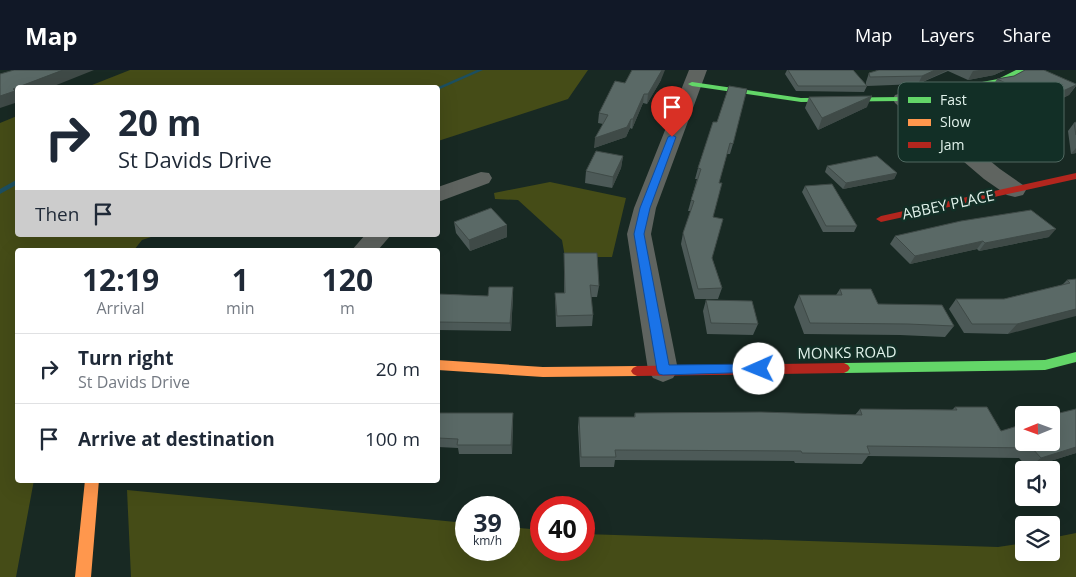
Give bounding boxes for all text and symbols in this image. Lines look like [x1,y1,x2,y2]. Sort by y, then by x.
text: Map [25,19,77,52]
text: Map [855,23,892,47]
text: Layers [920,23,975,47]
text: Share [1003,23,1051,47]
legend [898,82,1064,162]
pin [651,86,693,137]
text: Fast [940,90,967,109]
icon: arrive [658,93,686,121]
text: 20 m [118,99,201,146]
icon: right [35,105,100,170]
text: Slow [940,112,971,131]
text: Jam [938,135,965,154]
text: St Davids Drive [118,144,272,174]
street label: ABBEY PLACE [900,184,996,224]
icon: arrive [89,200,117,228]
text: Then [35,201,79,227]
text: 12:19 [82,259,159,300]
text: 1 [232,259,249,300]
text: 120 [322,259,373,300]
text: Arrival [96,297,145,319]
text: min [226,297,255,319]
text: m [340,297,355,319]
street label: MONKS ROAD [797,341,897,363]
position arrow [732,342,784,394]
text: Turn right [78,345,173,371]
icon: right [35,355,63,383]
text: 20 m [376,356,420,382]
text: St Davids Drive [78,371,190,393]
north arrow [1015,406,1060,451]
map controls [1015,406,1060,561]
icon: arrive [35,425,63,453]
text: Arrive at destination [78,426,275,452]
text: 100 m [365,426,420,452]
button: sound [1015,461,1060,506]
speed limit sign: 40 [530,496,595,561]
text: 39 [473,505,502,539]
button: layers [1015,516,1060,561]
text: km/h [473,532,502,549]

